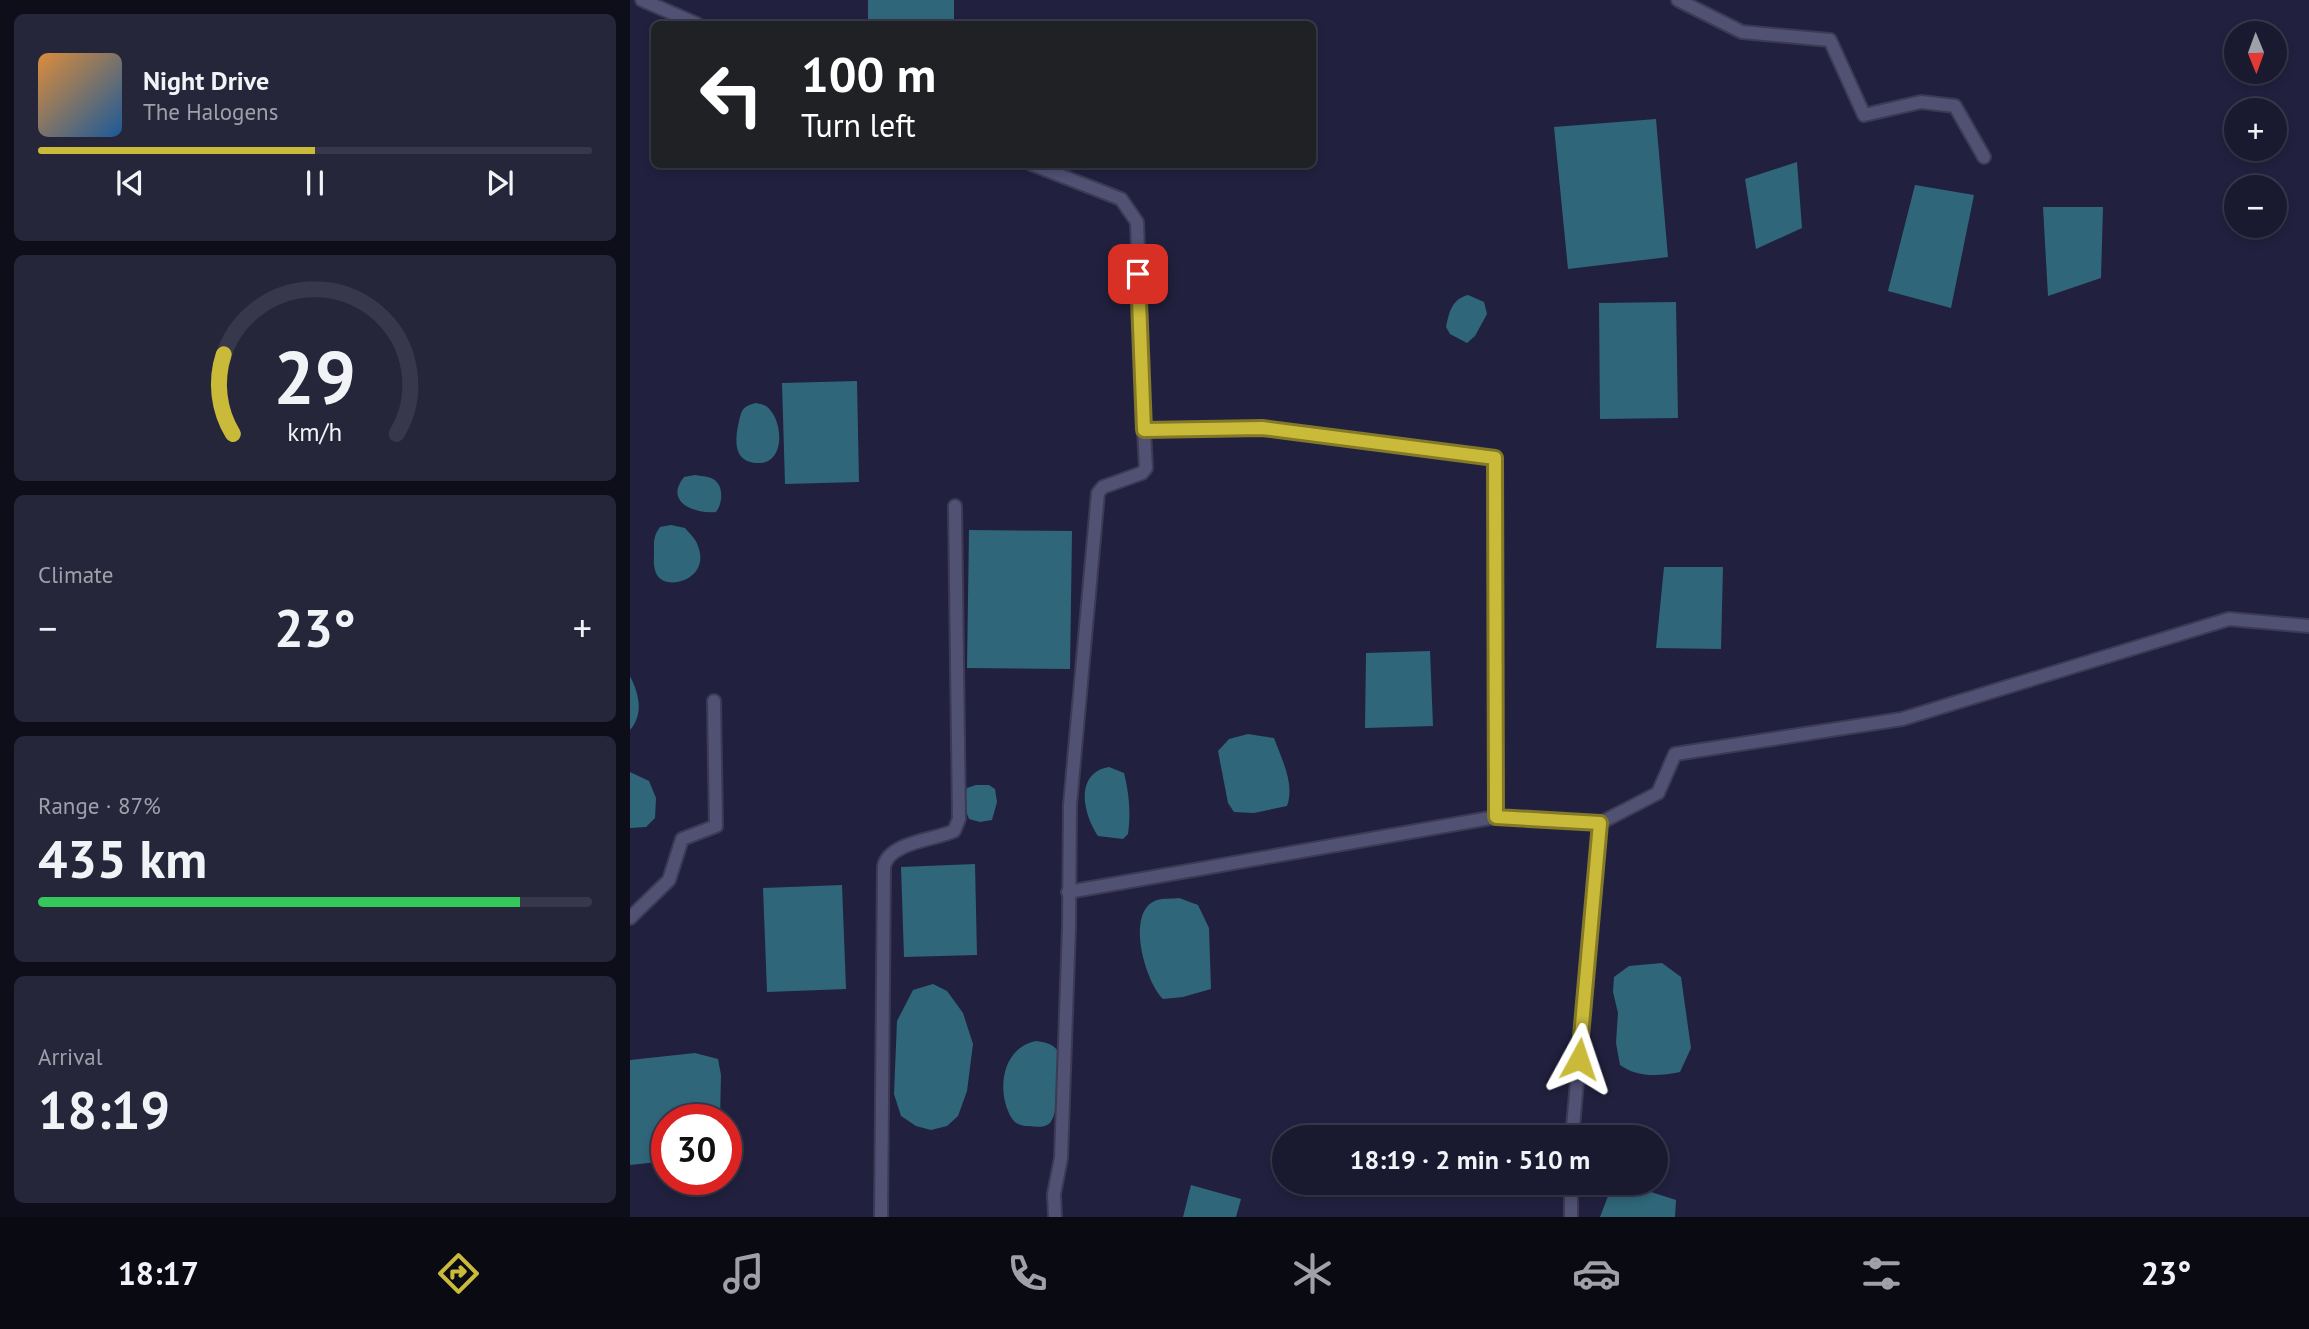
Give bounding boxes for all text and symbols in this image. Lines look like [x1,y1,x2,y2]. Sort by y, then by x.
north arrow [2224,21,2287,84]
map controls [2224,21,2287,238]
text: 100 m [801,42,936,106]
icon: left [686,49,777,140]
text: Night Drive [143,64,269,97]
text: The Halogens [143,97,278,126]
button: + [2224,98,2287,161]
text: Turn left [801,104,916,146]
icon: previous [111,164,149,202]
icon: pause [296,164,334,202]
icon: next [481,164,519,202]
button: − [2224,175,2287,238]
pin [1108,244,1168,304]
icon: arrive [1119,255,1157,293]
text: 29 [274,330,356,424]
text: km/h [288,416,342,448]
text: Climate [38,560,113,589]
text: 23° [274,594,356,661]
text: − [38,603,57,652]
text: + [573,603,592,652]
text: Range · 87% [38,791,161,820]
text: 435 km [38,825,207,892]
position arrow [1542,1022,1616,1096]
text: Arrival [38,1042,102,1071]
text: 18:19 [38,1076,170,1143]
speed limit sign: 30 [651,1104,742,1195]
text: 18:19 · 2 min · 510 m [1350,1143,1590,1176]
icon: directions [434,1249,483,1298]
icon: music [719,1249,768,1298]
icon: phone [1003,1249,1052,1298]
icon: climate [1288,1249,1337,1298]
icon: car [1572,1249,1621,1298]
icon: filters [1857,1249,1906,1298]
text: 18:17 [118,1252,199,1294]
text: 23° [2141,1252,2191,1294]

